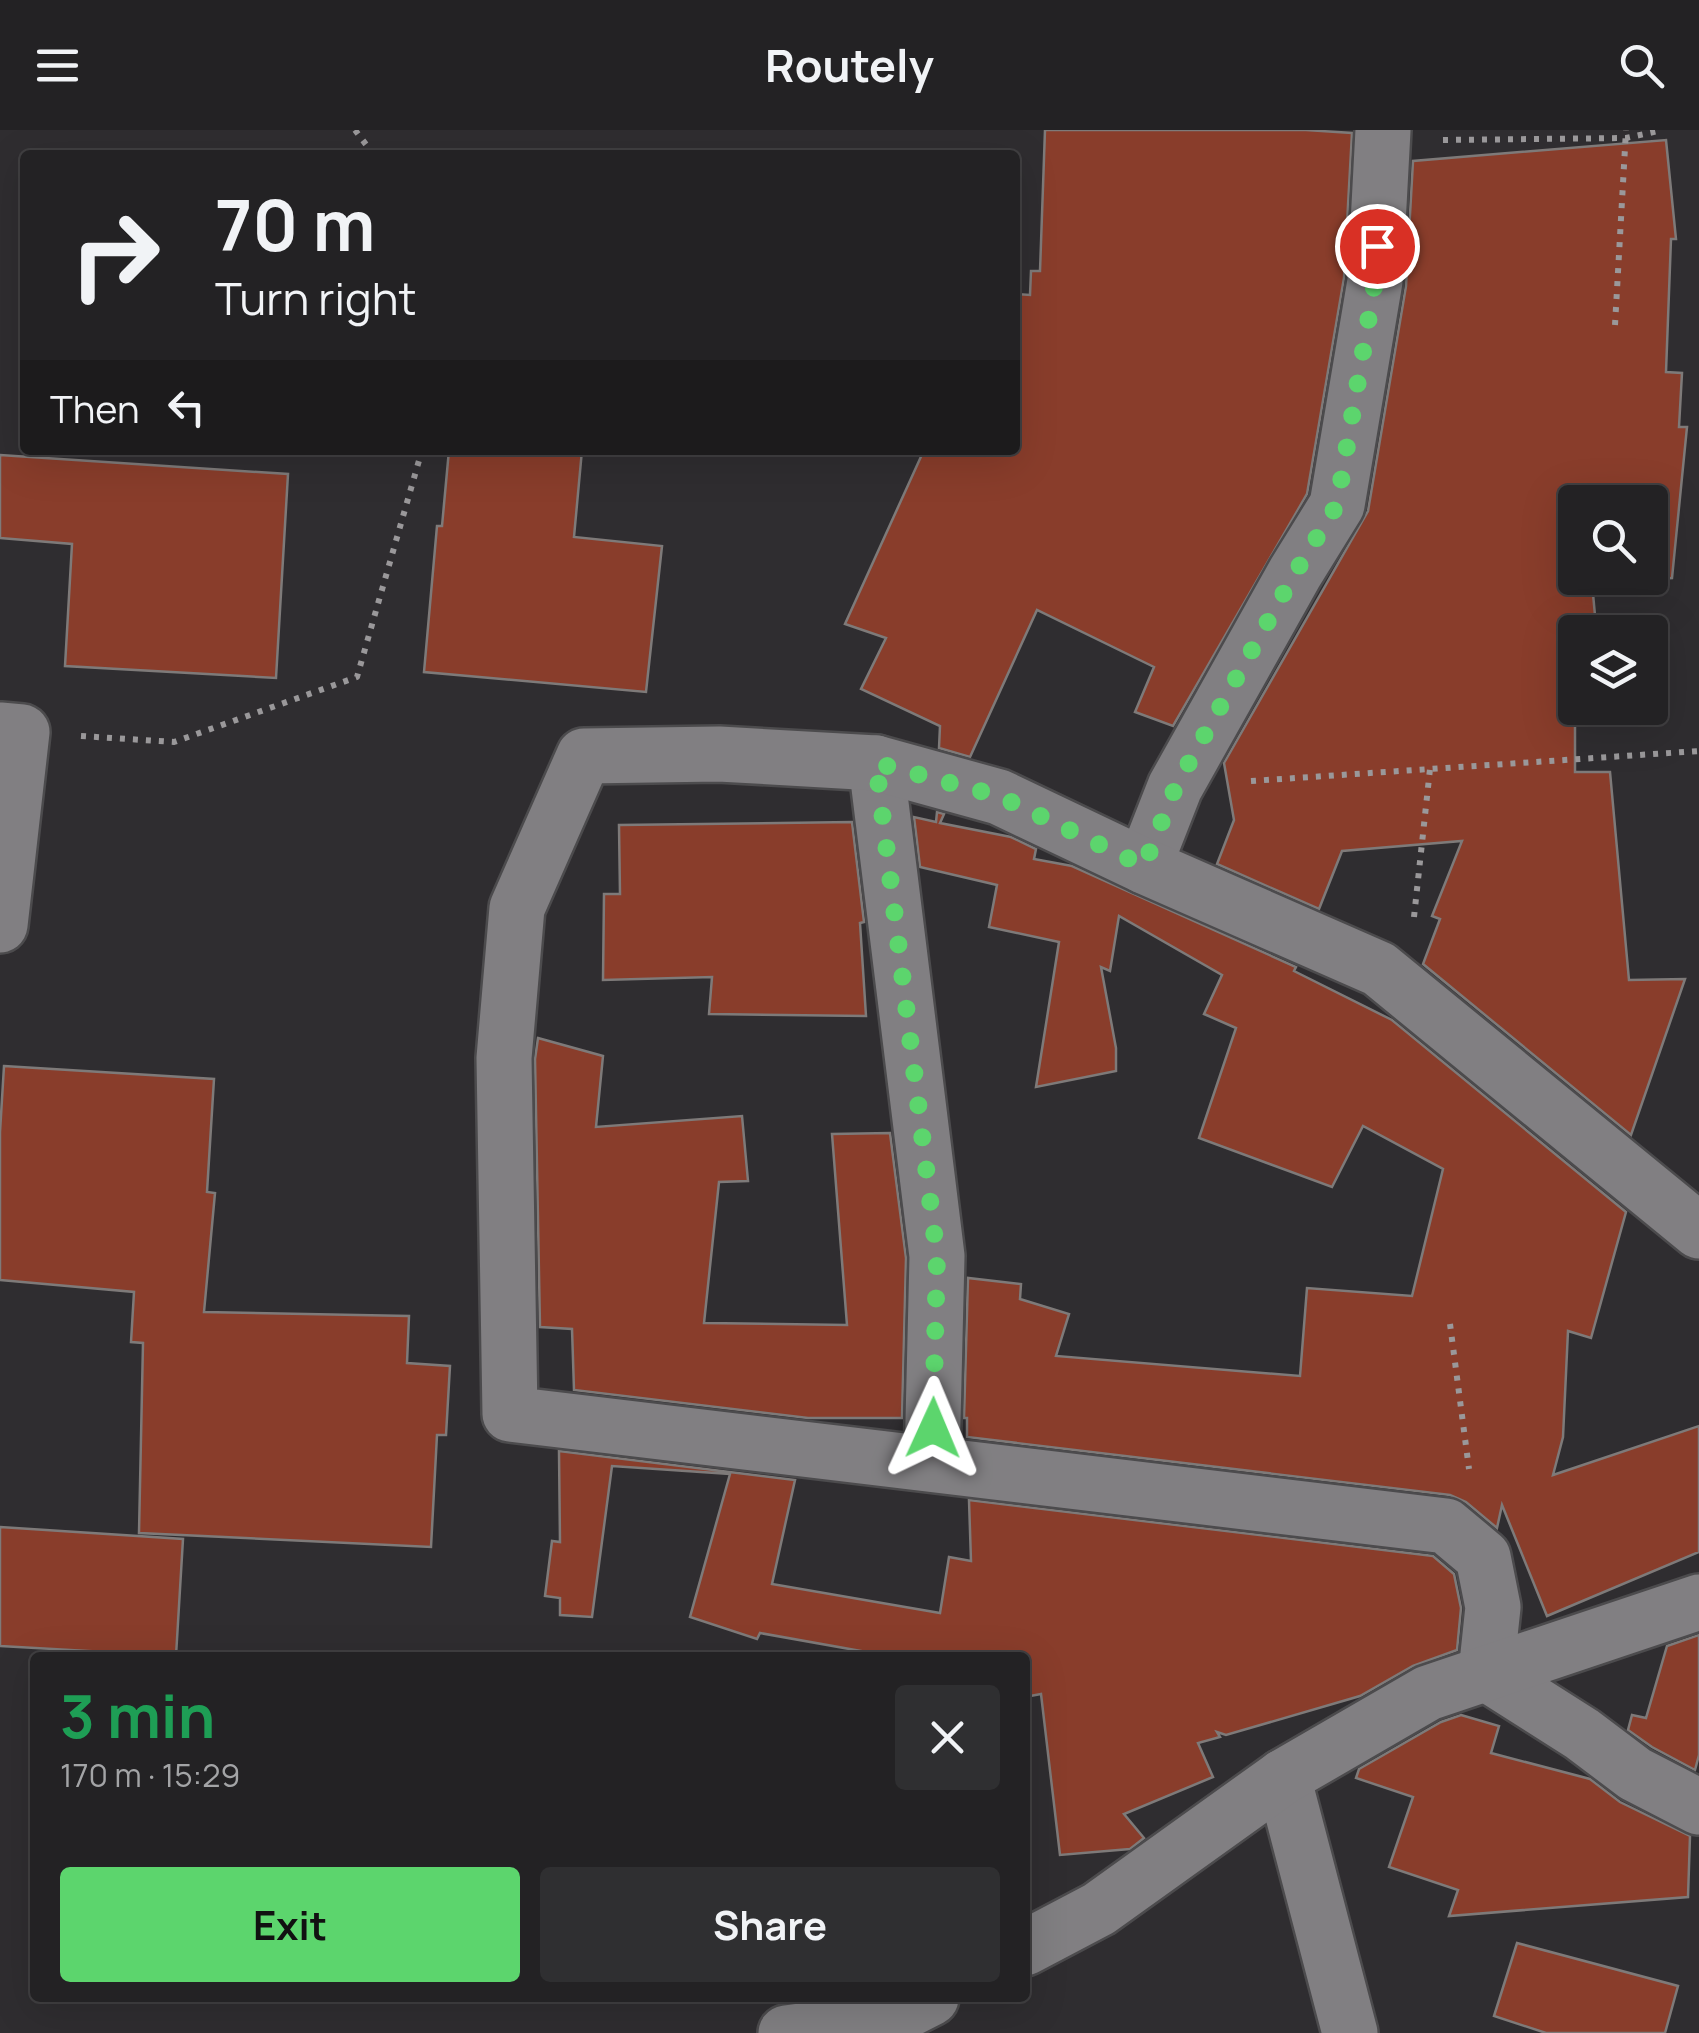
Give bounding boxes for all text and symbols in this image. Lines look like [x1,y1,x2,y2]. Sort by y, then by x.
text: Routely [765,34,934,96]
icon: menu [30,38,85,93]
icon: search [1614,38,1669,93]
text: 70 m [215,176,375,272]
icon: right [50,190,180,320]
pin [1335,204,1420,289]
icon: arrive [1350,219,1405,274]
text: Turn right [215,267,416,329]
icon: left [159,380,214,435]
text: Then [50,382,139,434]
map controls [1558,485,1668,725]
button: search [1558,485,1668,595]
button: layers [1558,615,1668,725]
position arrow [881,1376,985,1480]
text: 3 min [60,1674,215,1756]
button: close [895,1685,1000,1790]
text: 170 m · 15:29 [60,1753,240,1797]
button: Exit [60,1867,520,1982]
button: Share [540,1867,1000,1982]

